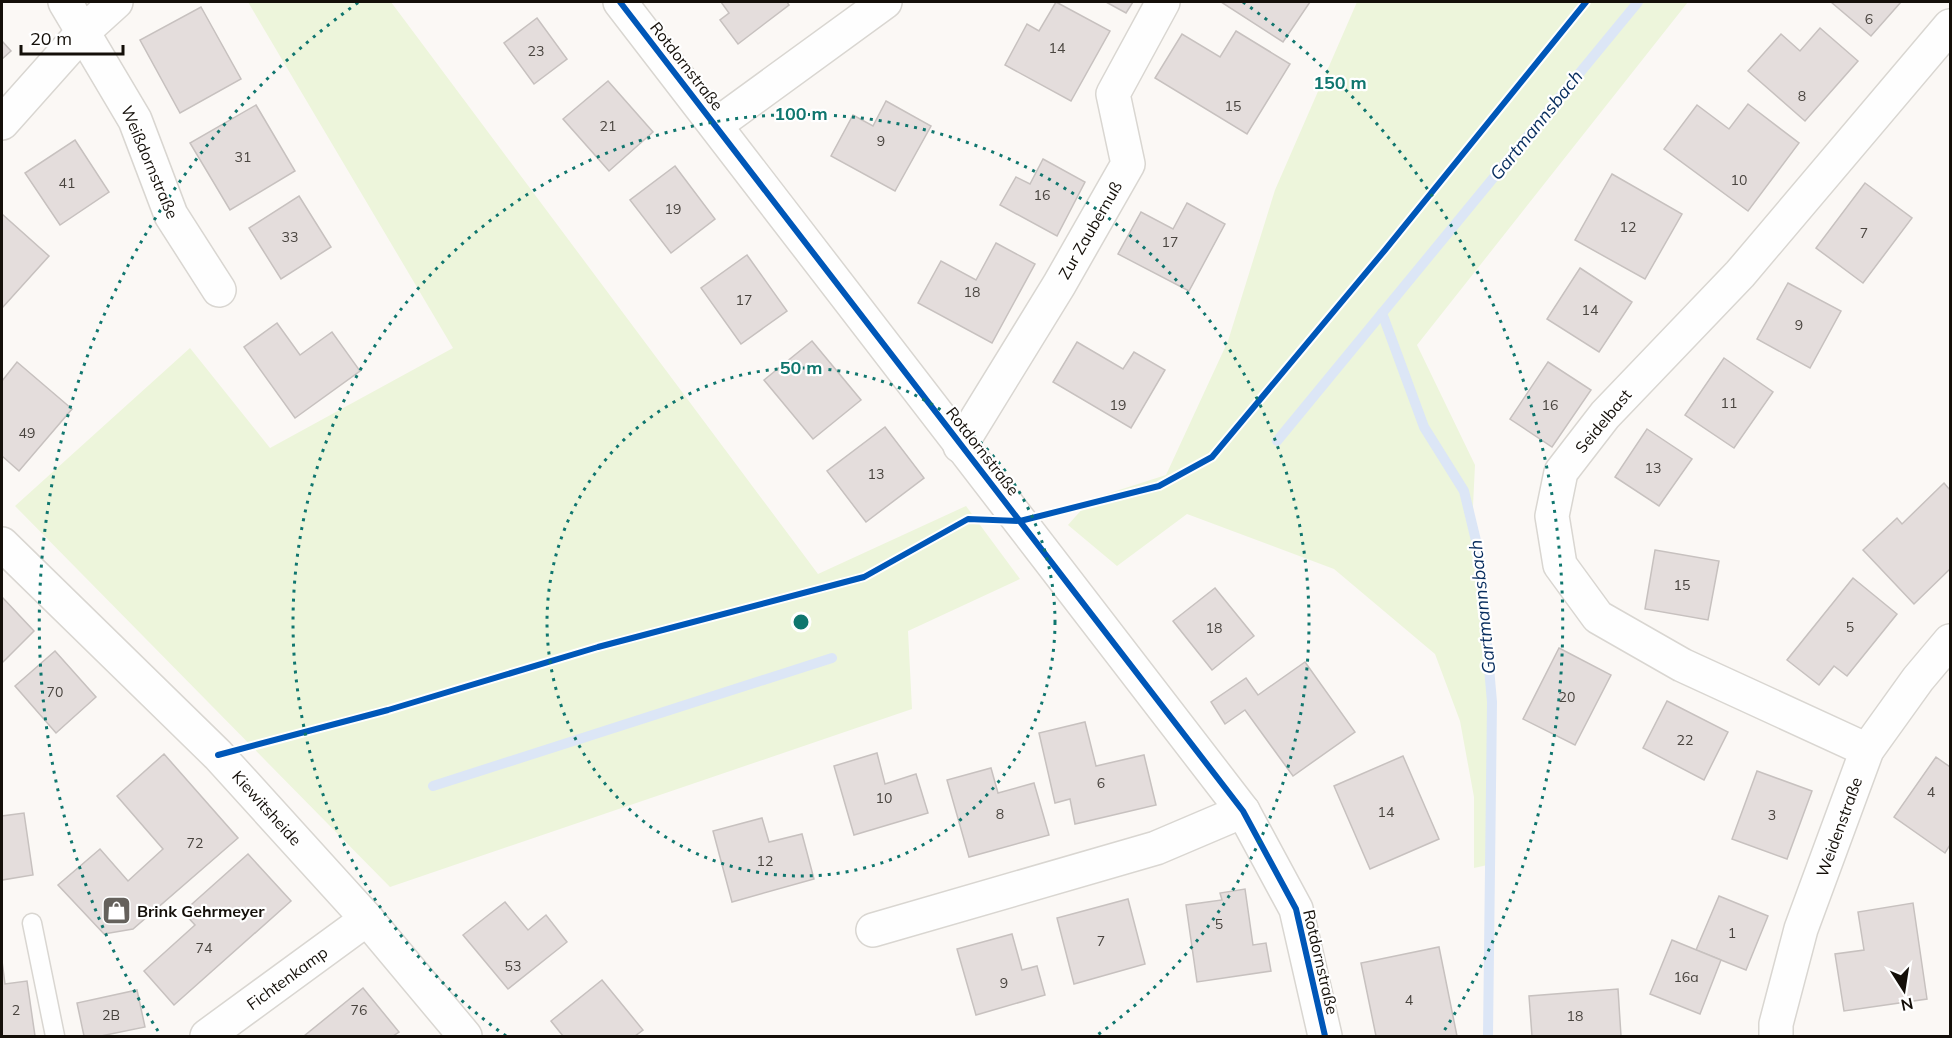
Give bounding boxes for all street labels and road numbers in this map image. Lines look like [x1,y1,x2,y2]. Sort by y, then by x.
street label: Rotdornstraße [646,18,728,114]
street label: Weißdornstraße [117,102,183,222]
street label: Zur Zaubernuß [1054,178,1126,282]
street label: Seidelbast [1571,385,1636,457]
street label: Rotdornstraße [942,403,1024,499]
street label: Kiewitsheide [228,766,306,850]
street label: Weidenstraße [1812,774,1866,880]
street label: Rotdornstraße [1299,908,1343,1016]
street label: Fichtenkamp [243,942,331,1014]

